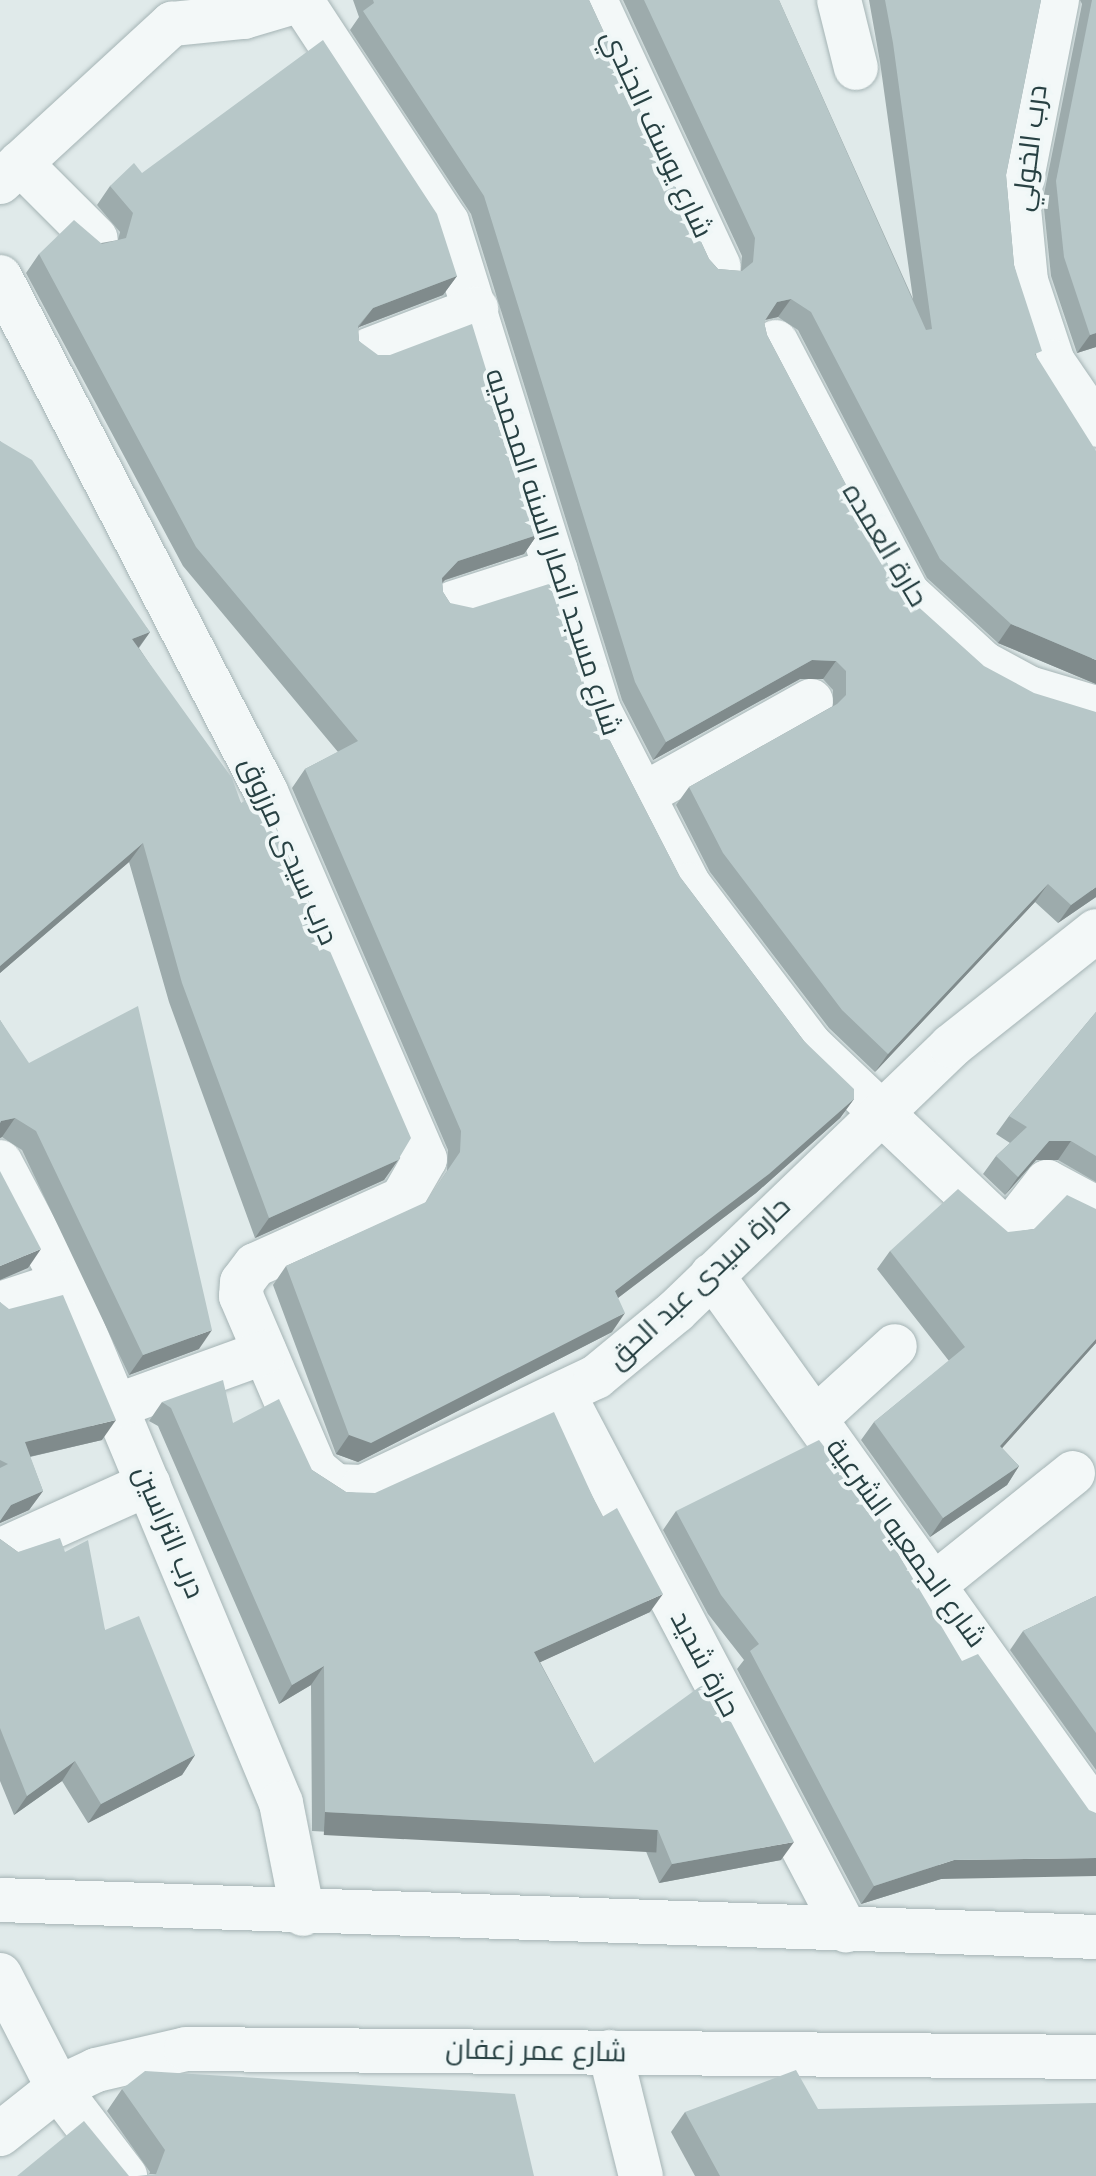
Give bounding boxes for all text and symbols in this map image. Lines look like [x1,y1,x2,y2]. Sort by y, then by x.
street label: شارع يوسف الجندي [594,25,720,243]
street label: درب الخولي [1006,83,1054,213]
street label: شارع مسجد انصار السنه المحمديه [478,364,628,740]
street label: حارة العمده [835,477,935,613]
street label: درب سيدى مرزوق [233,752,345,950]
street label: حارة سيدى عبد الحق [601,1190,797,1376]
street label: شارع الجمعيه الشرعية [819,1432,993,1654]
street label: درب التراسين [126,1461,212,1603]
street label: حارة شديد [663,1605,747,1723]
street label: شارع عمر زعفان [445,2033,627,2069]

